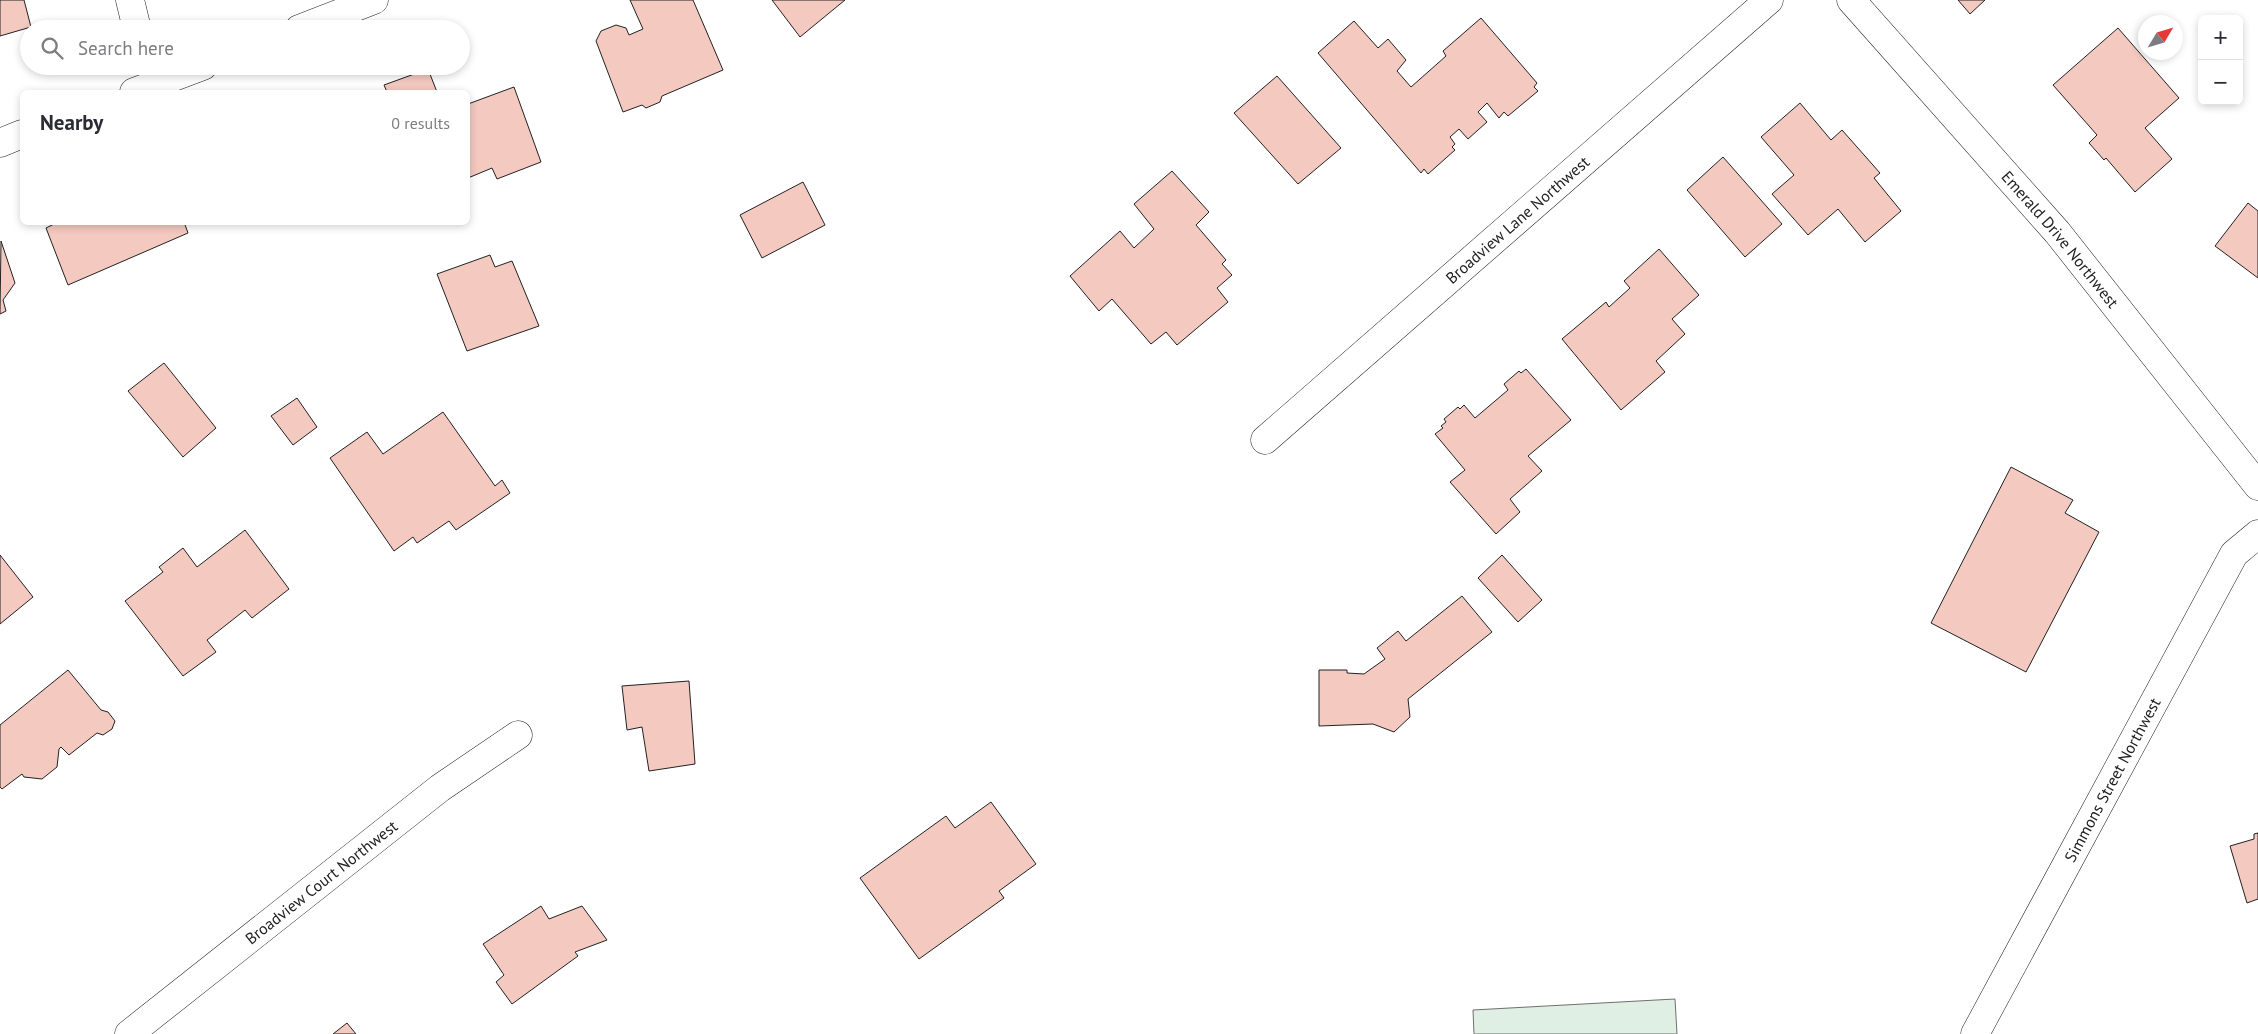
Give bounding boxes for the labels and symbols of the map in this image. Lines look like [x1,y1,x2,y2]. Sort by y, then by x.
north arrow [2138,15,2183,60]
street label: Broadview Lane Northwest [1441,151,1594,288]
street label: Emerald Drive Northwest [1997,167,2123,312]
street label: Simmons Street Northwest [2060,694,2165,865]
street label: Broadview Court Northwest [241,815,402,948]

